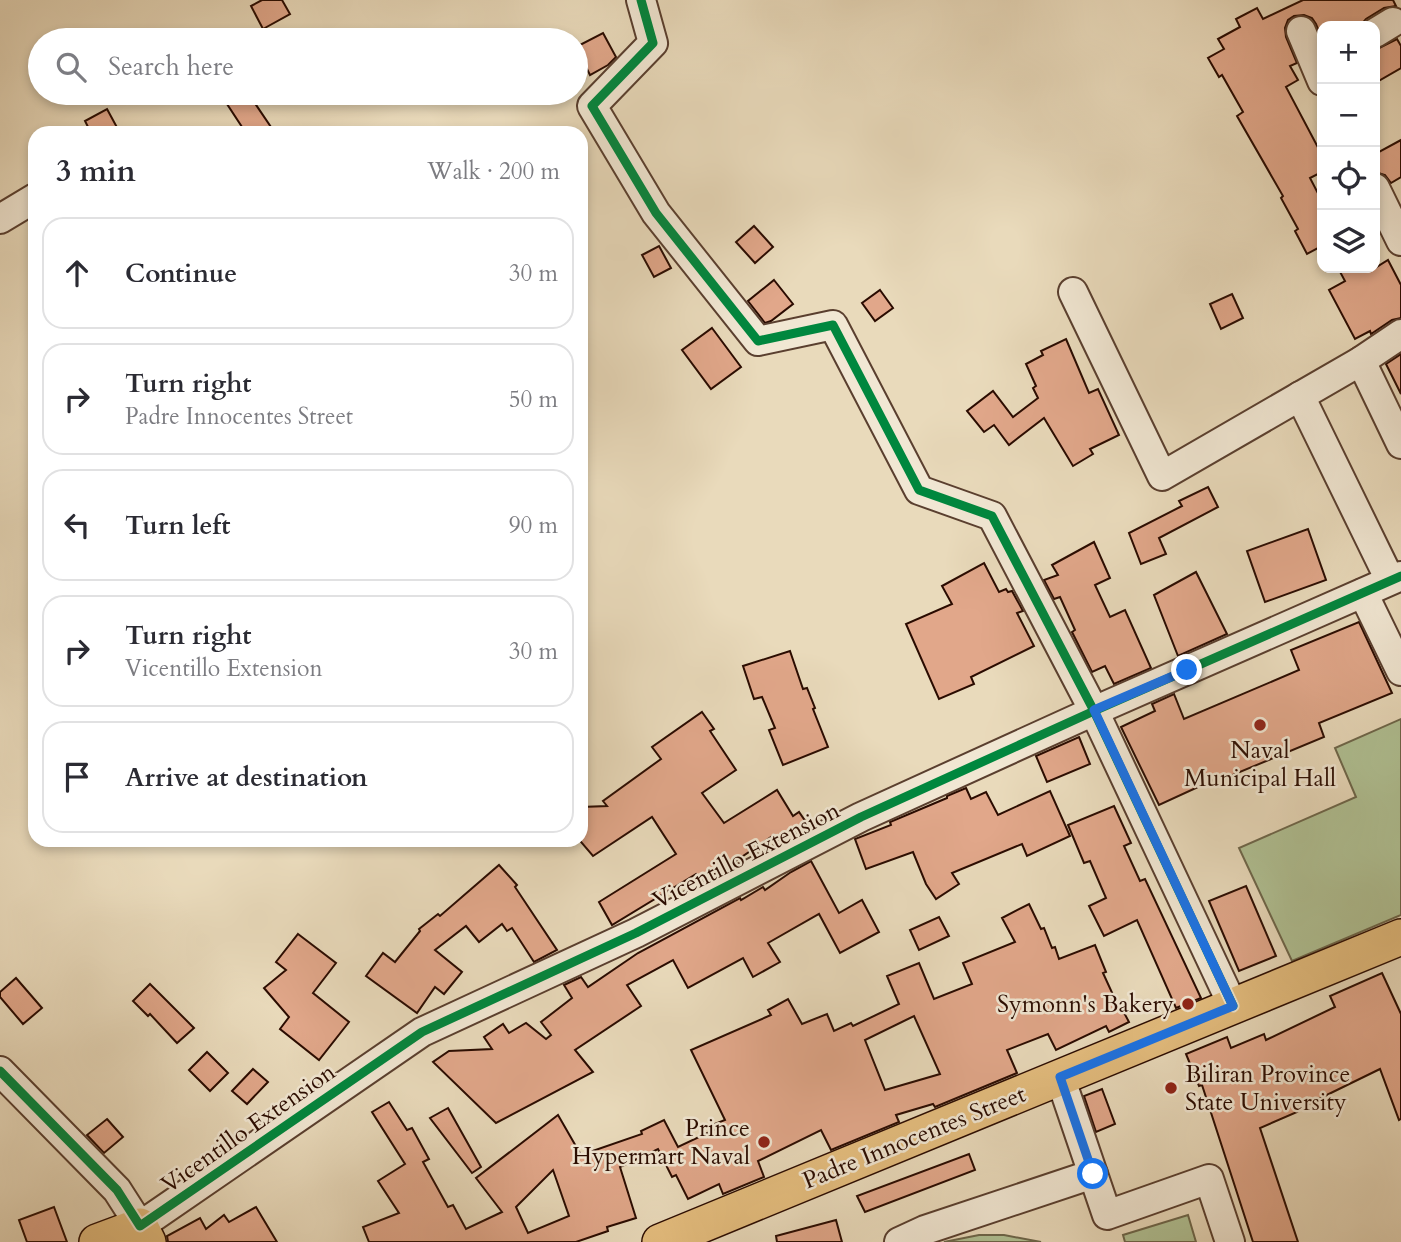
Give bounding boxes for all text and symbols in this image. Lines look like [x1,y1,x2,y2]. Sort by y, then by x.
map controls [1317,21,1380,273]
button: + [1317,21,1380,84]
search box [28,28,588,105]
icon: search [52,48,90,86]
text: Search here [108,49,234,84]
button: − [1317,84,1380,147]
button: locate [1317,147,1380,210]
text: 3 min [56,151,136,192]
text: Walk · 200 m [427,156,560,187]
button: layers [1317,210,1380,273]
icon: ahead [58,254,96,292]
text: Continue [125,256,237,291]
text: 30 m [509,258,558,289]
text: Turn right [125,366,252,401]
icon: right [58,380,96,418]
text: 50 m [509,384,558,415]
text: Padre Innocentes Street [125,401,353,432]
icon: left [58,506,96,544]
text: Turn left [125,508,230,543]
text: 90 m [509,510,558,541]
text: Turn right [125,618,252,653]
icon: right [58,632,96,670]
text: 30 m [509,636,558,667]
text: Vicentillo Extension [125,653,323,684]
route end [1171,654,1202,685]
marker: Naval Municipal Hall [1252,717,1268,733]
place label: Naval Municipal Hall [1184,734,1336,795]
icon: arrive [58,758,96,796]
text: Arrive at destination [125,760,368,795]
street label: Vicentillo Extension [647,794,846,917]
place label: Symonn's Bakery [997,988,1174,1021]
marker: Symonn's Bakery [1180,996,1196,1012]
street label: Vicentillo Extension [154,1056,342,1201]
place label: Biliran Province State University [1185,1058,1350,1119]
street label: Padre Innocentes Street [798,1077,1031,1197]
marker: Biliran Province State University [1163,1080,1179,1096]
place label: Prince Hypermart Naval [572,1112,750,1173]
marker: Prince Hypermart Naval [756,1134,772,1150]
route start [1077,1158,1108,1189]

